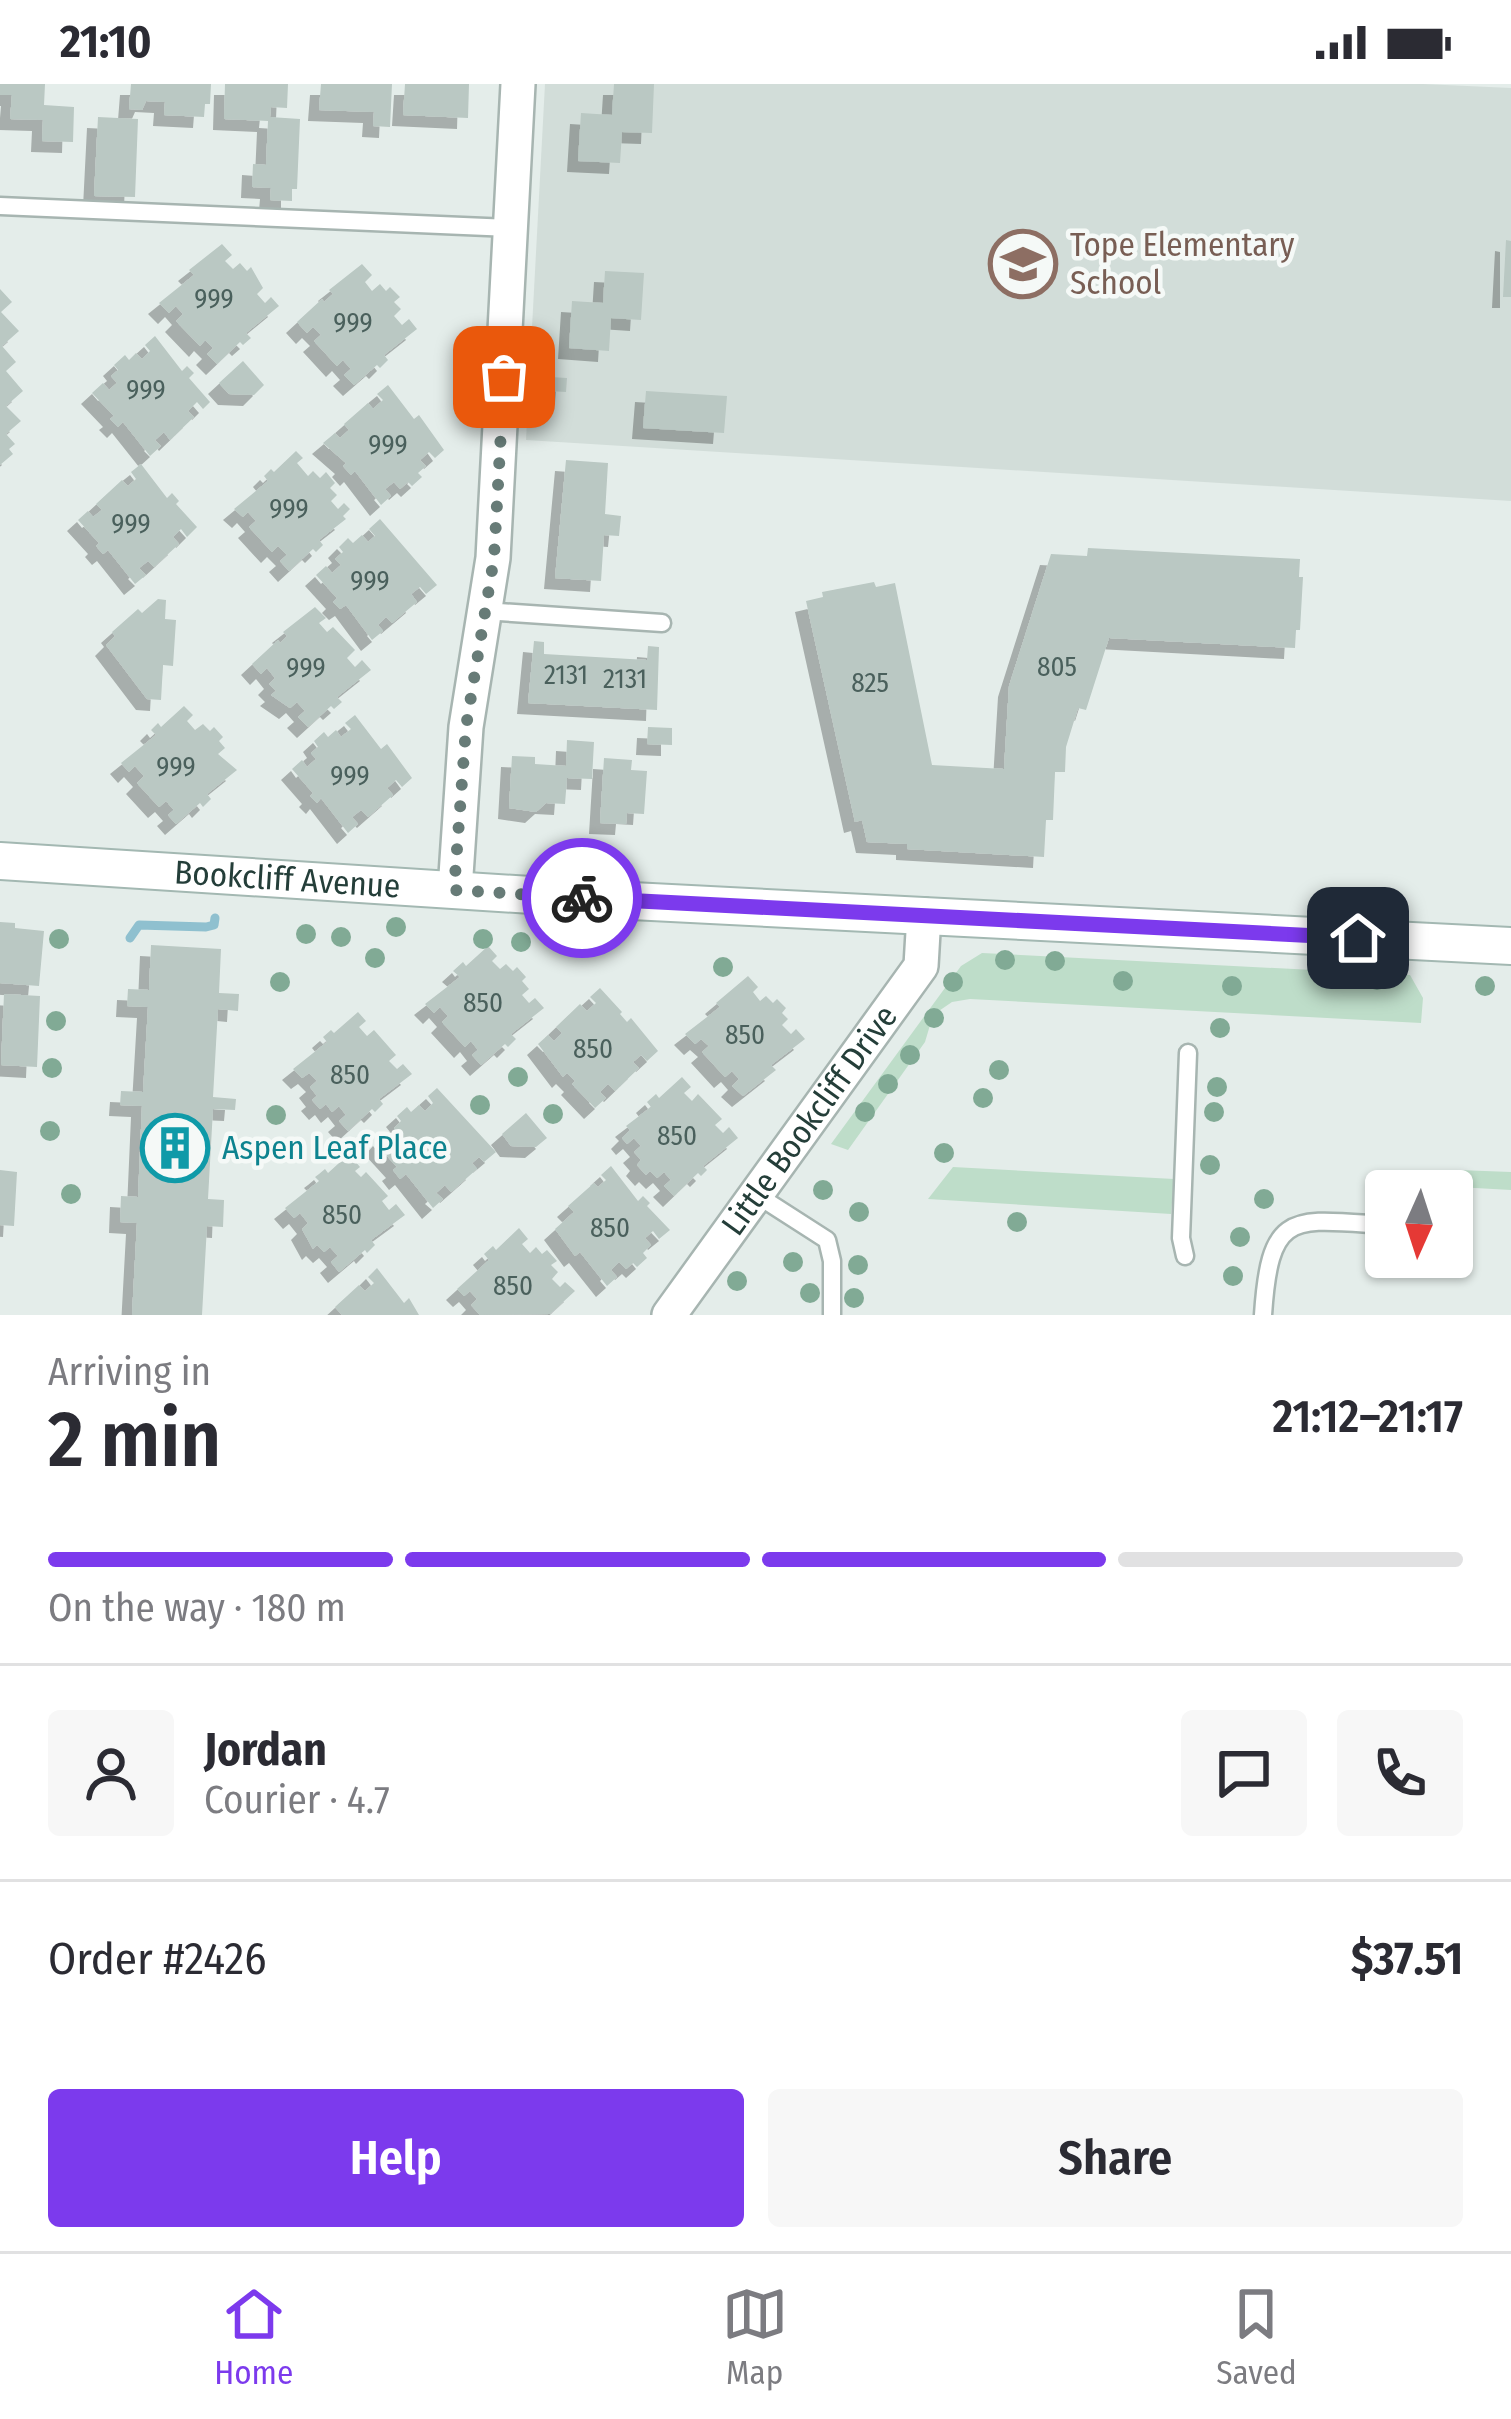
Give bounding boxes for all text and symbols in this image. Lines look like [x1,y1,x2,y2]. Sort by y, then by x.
text: 21:10 [60,15,152,69]
place label: Tope Elementary School [1070,225,1295,303]
school or university icon: Tope Elementary School [988,229,1058,299]
house number: 999 [194,283,234,315]
house number: 999 [333,307,373,339]
pin [453,326,555,428]
icon: bag [471,344,537,410]
house number: 999 [126,374,166,406]
house number: 999 [368,429,408,461]
house number: 999 [269,493,309,525]
house number: 999 [111,508,151,540]
house number: 999 [350,565,390,597]
house number: 805 [1037,651,1077,683]
house number: 999 [286,652,326,684]
house number: 2131 [544,659,588,691]
house number: 2131 [603,663,647,695]
house number: 825 [851,667,889,699]
house number: 999 [156,751,196,783]
house number: 999 [330,760,370,792]
courier [522,838,642,958]
street label: Bookcliff Avenue [173,852,402,907]
icon: bike [549,865,615,931]
pin [1307,887,1409,989]
icon: home [1325,905,1391,971]
house number: 850 [463,987,503,1019]
street label: Little Bookcliff Drive [713,998,906,1243]
house number: 850 [725,1019,765,1051]
house number: 850 [573,1033,613,1065]
house number: 850 [330,1059,370,1091]
building icon: Aspen Leaf Place [140,1113,210,1183]
house number: 850 [657,1120,697,1152]
place label: Aspen Leaf Place [222,1128,448,1168]
north arrow [1365,1170,1473,1278]
map controls [1365,1170,1473,1278]
house number: 850 [322,1199,362,1231]
house number: 850 [590,1212,630,1244]
house number: 850 [493,1270,533,1302]
text: Arriving in [48,1349,211,1395]
text: 21:12–21:17 [1273,1390,1463,1444]
text: 2 min [48,1393,221,1487]
text: On the way · 180 m [48,1585,346,1631]
button: person [48,1710,174,1836]
button: chat [1181,1710,1307,1836]
button: phone [1337,1710,1463,1836]
text: Jordan [204,1723,327,1777]
text: Courier · 4.7 [204,1777,390,1823]
text: Order #2426 [48,1932,267,1986]
text: $37.51 [1351,1932,1463,1986]
button: Help [48,2089,744,2227]
button: Share [768,2089,1463,2227]
tab: Home [214,2281,293,2393]
tab: Map [722,2281,788,2393]
tab: Saved [1216,2281,1297,2393]

